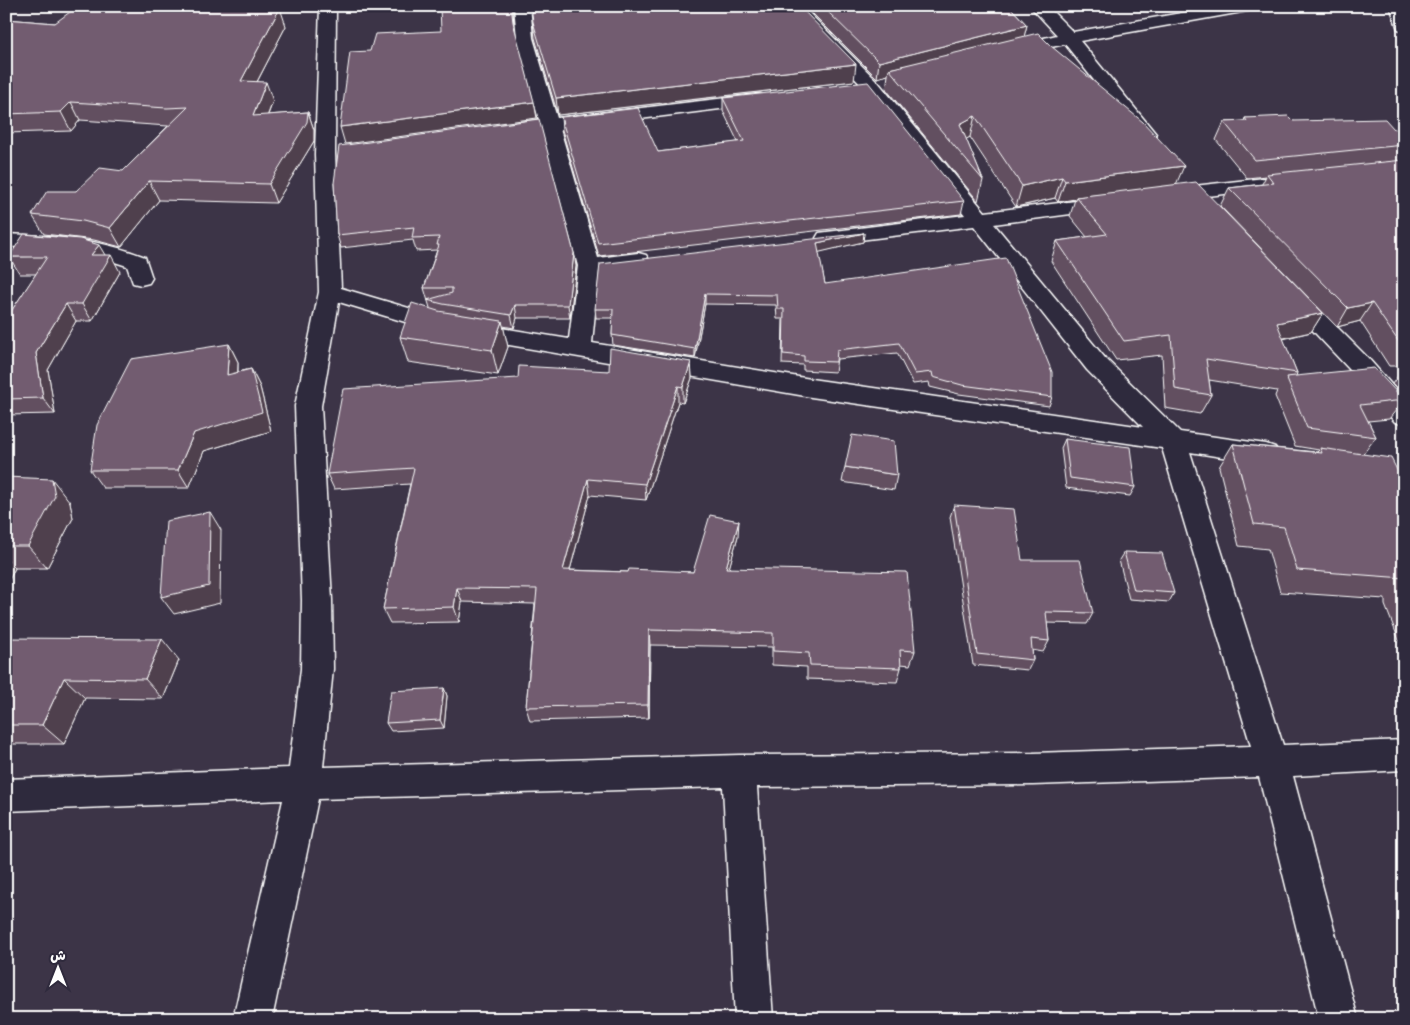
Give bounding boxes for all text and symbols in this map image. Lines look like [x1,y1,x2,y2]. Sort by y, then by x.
north arrow [32,942,82,992]
text: ش [50,945,66,964]

